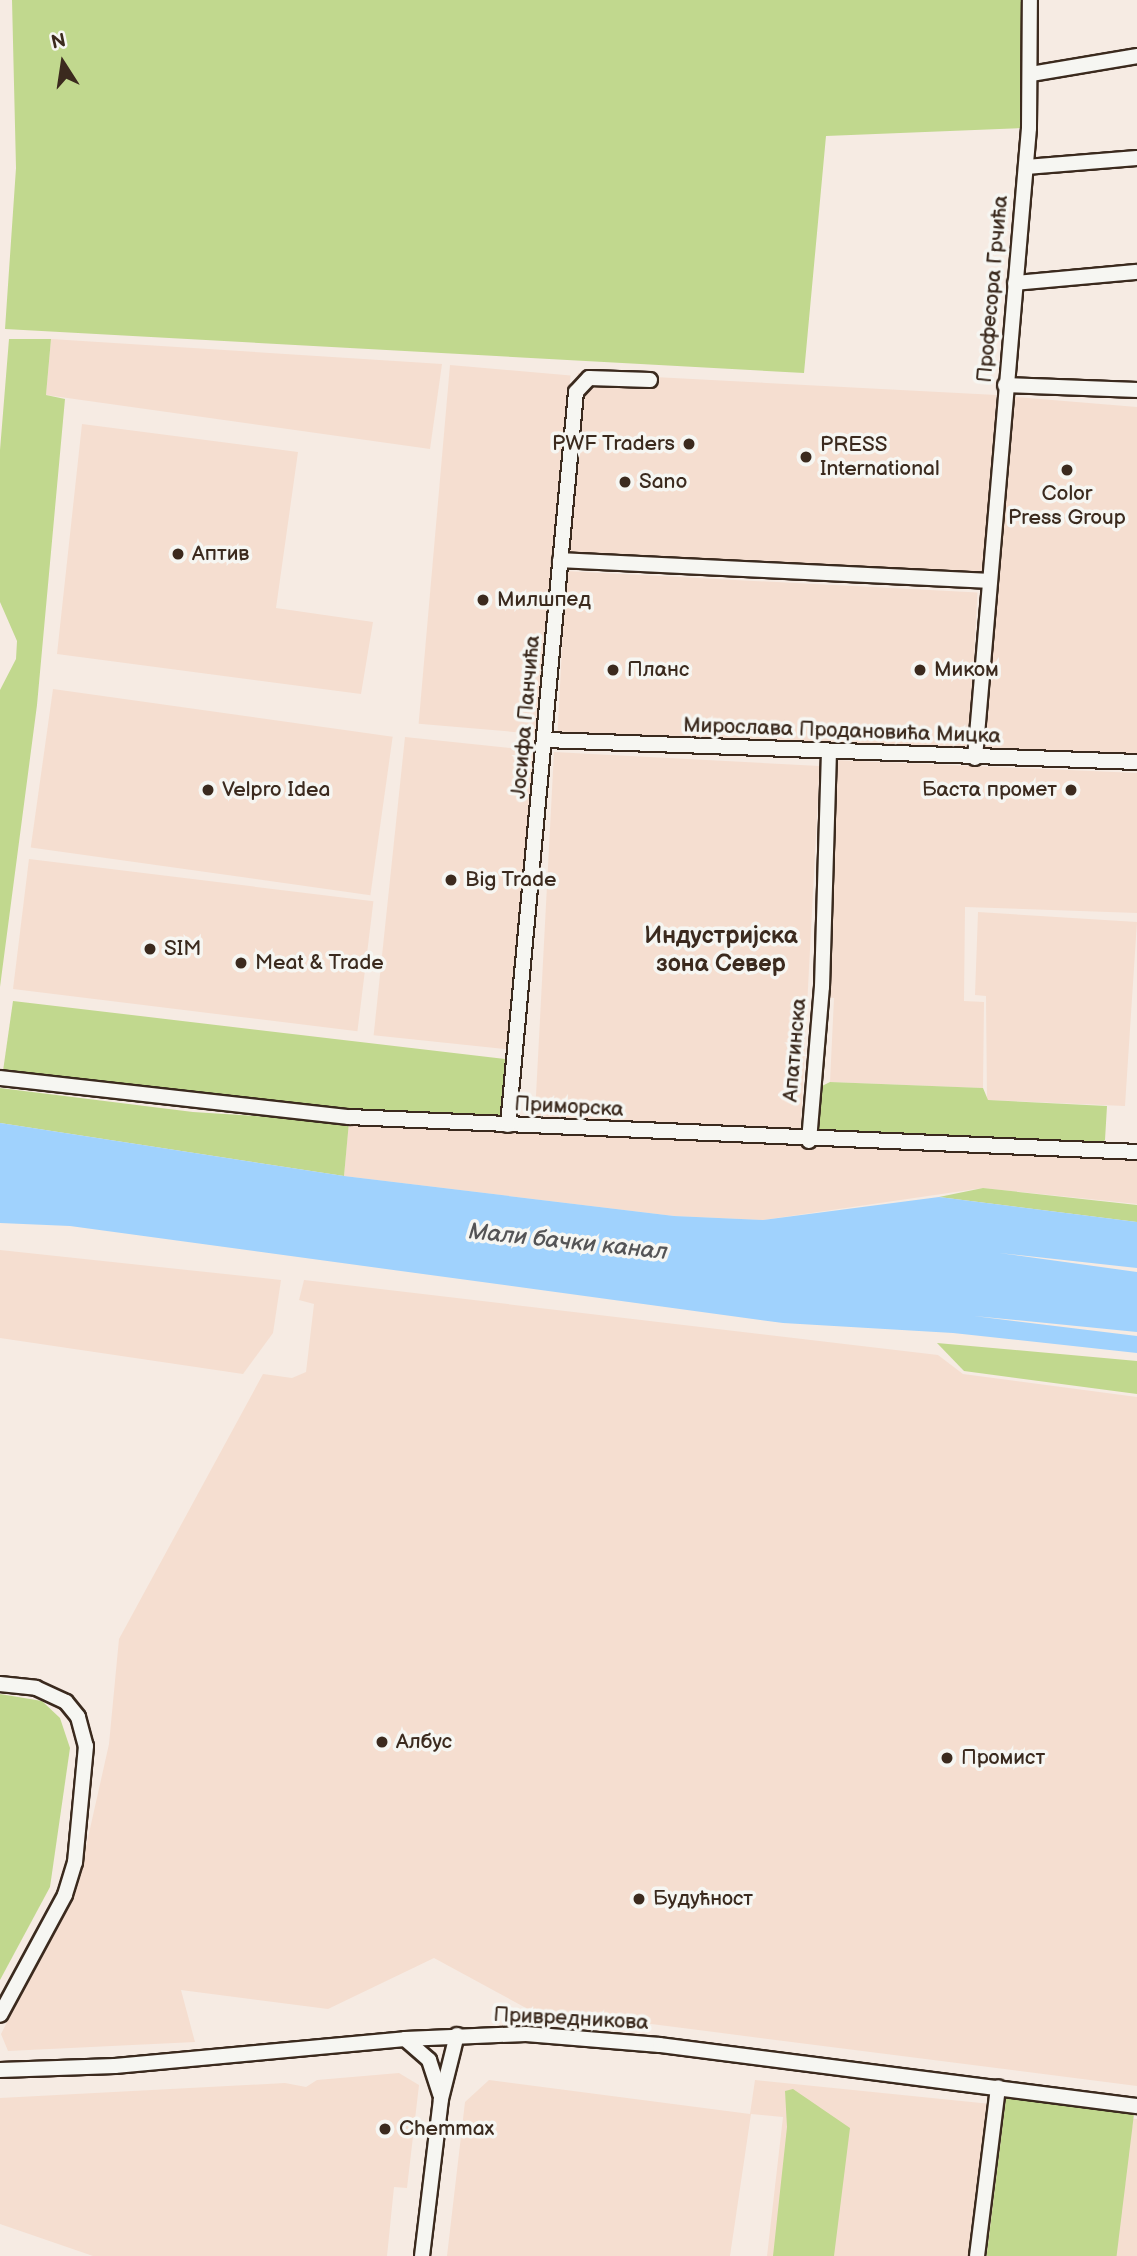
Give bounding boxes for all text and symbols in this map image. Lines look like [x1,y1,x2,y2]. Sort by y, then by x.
north arrow [28,28,98,98]
text: N [49,29,68,55]
street label: Професора Грчића [972,194,1014,384]
place label: PWF Traders [551,431,675,457]
place label: PRESS International [820,432,940,482]
marker: PWF Traders [681,436,697,452]
marker: PRESS International [798,449,814,465]
marker: Color Press Group [1059,462,1075,478]
place label: Sano [639,469,687,495]
marker: Sano [617,474,633,490]
place label: Color Press Group [1008,481,1126,531]
place label: Аптив [192,541,249,567]
marker: Аптив [170,546,186,562]
place label: Милшпед [497,587,591,613]
marker: Милшпед [475,592,491,608]
street label: Јосифа Панчића [506,634,546,800]
place label: Планс [627,657,689,683]
place label: Миком [934,657,999,683]
marker: Планс [605,662,621,678]
marker: Миком [912,662,928,678]
street label: Мирослава Продановића Мицка [683,713,1001,749]
place label: Velpro Idea [222,777,330,803]
place label: Баста промет [922,777,1057,803]
marker: Velpro Idea [200,782,216,798]
marker: Баста промет [1063,782,1079,798]
place label: Big Trade [465,867,557,893]
marker: Big Trade [443,872,459,888]
district label: Индустријска зона Север [644,922,798,978]
place label: SIM [164,936,201,962]
marker: SIM [142,941,158,957]
place label: Meat & Trade [255,950,384,976]
marker: Meat & Trade [233,955,249,971]
street label: Апатинска [778,997,812,1103]
street label: Приморска [514,1092,624,1122]
water label: Мали бачки канал [467,1218,669,1266]
place label: Албус [396,1729,452,1755]
marker: Албус [374,1734,390,1750]
place label: Промист [961,1745,1045,1771]
marker: Промист [939,1750,955,1766]
place label: Будућност [653,1886,753,1912]
marker: Будућност [631,1891,647,1907]
street label: Привредникова [493,2002,649,2036]
place label: Chemmax [399,2116,494,2142]
marker: Chemmax [377,2121,393,2137]

